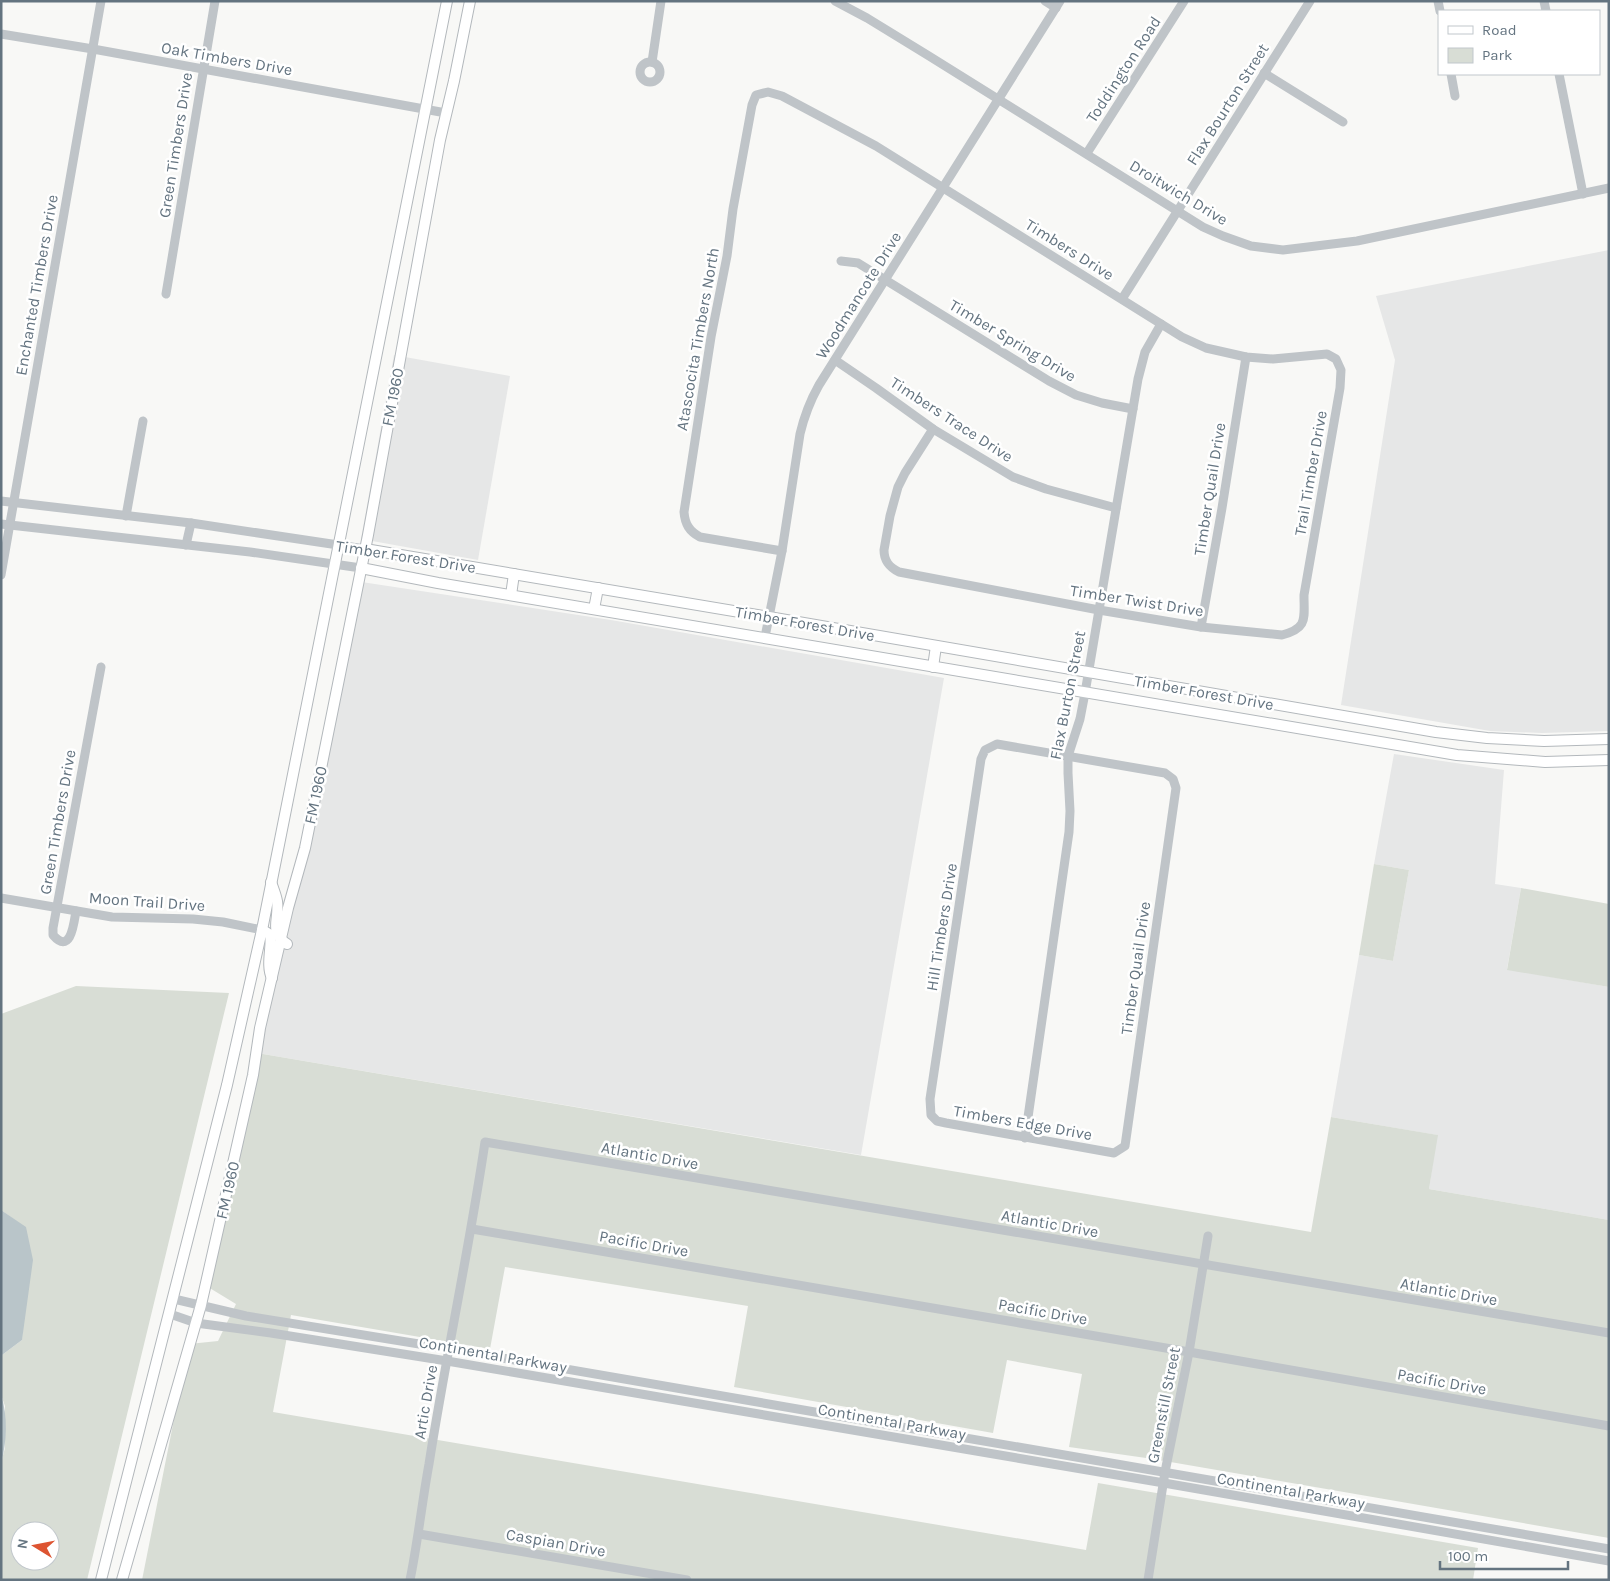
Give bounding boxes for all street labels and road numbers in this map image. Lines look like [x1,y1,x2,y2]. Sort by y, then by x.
street label: Toddington Road [1082,13,1165,126]
street label: Oak Timbers Drive [160,38,294,79]
street label: Flax Bourton Street [1182,40,1273,169]
street label: Green Timbers Drive [155,71,196,219]
street label: Droitwich Drive [1126,156,1231,229]
street label: Enchanted Timbers Drive [11,193,62,377]
street label: Timbers Drive [1022,215,1118,284]
street label: Woodmancote Drive [812,228,905,362]
street label: Atascocita Timbers North [672,246,723,432]
street label: Timber Spring Drive [946,295,1080,386]
street label: FM 1960 [378,366,407,428]
street label: Timbers Trace Drive [887,373,1017,466]
street label: Trail Timber Drive [1290,409,1331,537]
street label: Timber Quail Drive [1190,421,1229,557]
street label: Timber Forest Drive [335,536,477,577]
street label: Timber Twist Drive [1069,581,1205,620]
street label: Timber Forest Drive [734,602,876,645]
street label: Flax Burton Street [1046,629,1089,761]
street label: Timber Forest Drive [1133,671,1275,714]
street label: Green Timbers Drive [35,748,80,896]
street label: FM 1960 [300,764,331,826]
street label: Hill Timbers Drive [922,862,961,992]
street label: Moon Trail Drive [88,888,206,915]
street label: Timber Quail Drive [1117,900,1154,1036]
street label: Timbers Edge Drive [952,1101,1094,1144]
street label: Atlantic Drive [600,1138,700,1173]
street label: FM 1960 [212,1159,243,1221]
street label: Atlantic Drive [1000,1206,1100,1241]
street label: Pacific Drive [598,1226,690,1261]
street label: Atlantic Drive [1399,1274,1499,1309]
street label: Pacific Drive [997,1294,1089,1329]
street label: Continental Parkway [417,1332,569,1377]
street label: Greenstill Street [1143,1345,1184,1465]
street label: Artic Drive [410,1363,441,1441]
street label: Pacific Drive [1396,1364,1488,1399]
street label: Continental Parkway [816,1399,968,1444]
street label: Continental Parkway [1215,1468,1367,1513]
street label: Caspian Drive [505,1524,607,1561]

